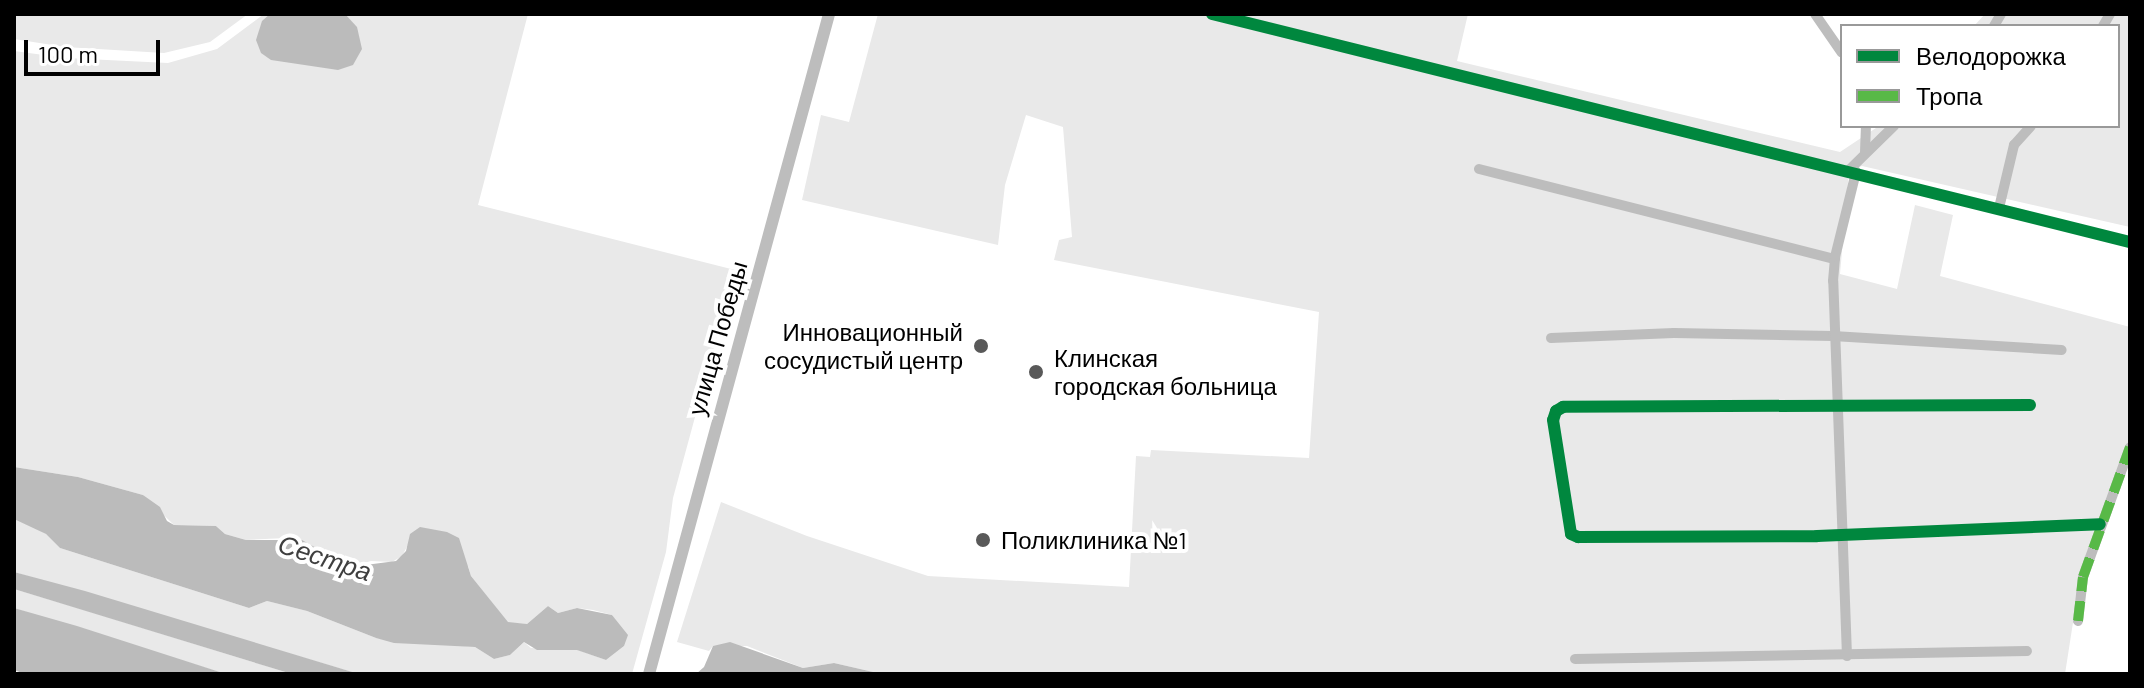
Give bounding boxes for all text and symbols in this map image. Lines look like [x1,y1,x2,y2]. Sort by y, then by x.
scale bar [28,24,164,74]
legend [1840,24,2120,128]
text: 100 m [38,39,98,68]
text: Велодорожка [1916,41,2066,70]
text: Тропа [1916,81,1982,110]
street label: улица Победы [681,258,753,418]
place label: Инновационный сосудистый центр [764,318,963,374]
marker: Инновационный сосудистый центр [970,335,992,357]
place label: Клинская городская больница [1054,344,1277,400]
marker: Клинская городская больница [1025,361,1047,383]
place label: Поликлиника №1 [1001,526,1187,554]
water label: Сестра [274,527,376,587]
marker: Поликлиника №1 [972,529,994,551]

